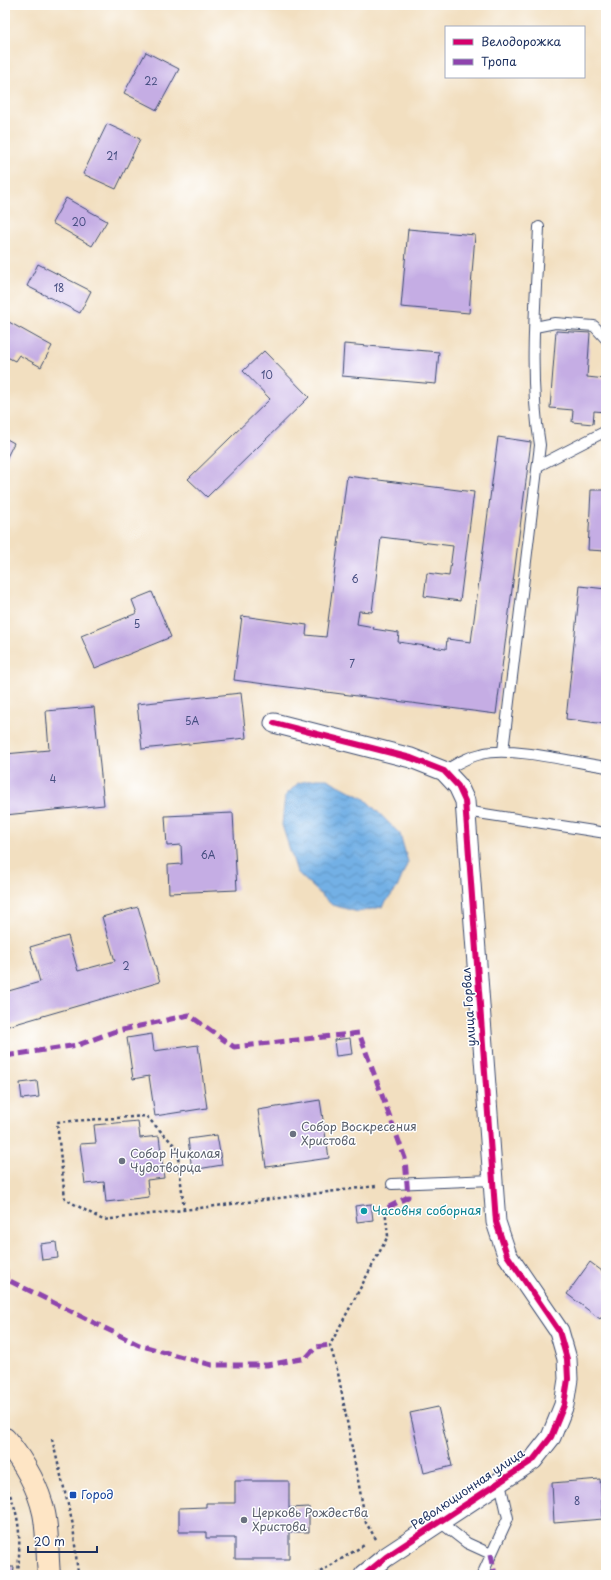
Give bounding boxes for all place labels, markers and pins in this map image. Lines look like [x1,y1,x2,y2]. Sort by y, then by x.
place label: Собор Воскресения Христова [301,1117,417,1149]
marker: Собор Воскресения Христова [288,1129,298,1139]
place label: Собор Николая Чудотворца [130,1144,221,1176]
marker: Собор Николая Чудотворца [117,1156,127,1166]
place label: Часовня соборная [372,1201,482,1219]
marker: Часовня соборная [359,1206,369,1216]
place label: Город [81,1485,114,1503]
marker: Город [68,1490,78,1500]
place label: Церковь Рождества Христова [252,1503,369,1535]
marker: Церковь Рождества Христова [239,1515,249,1525]

